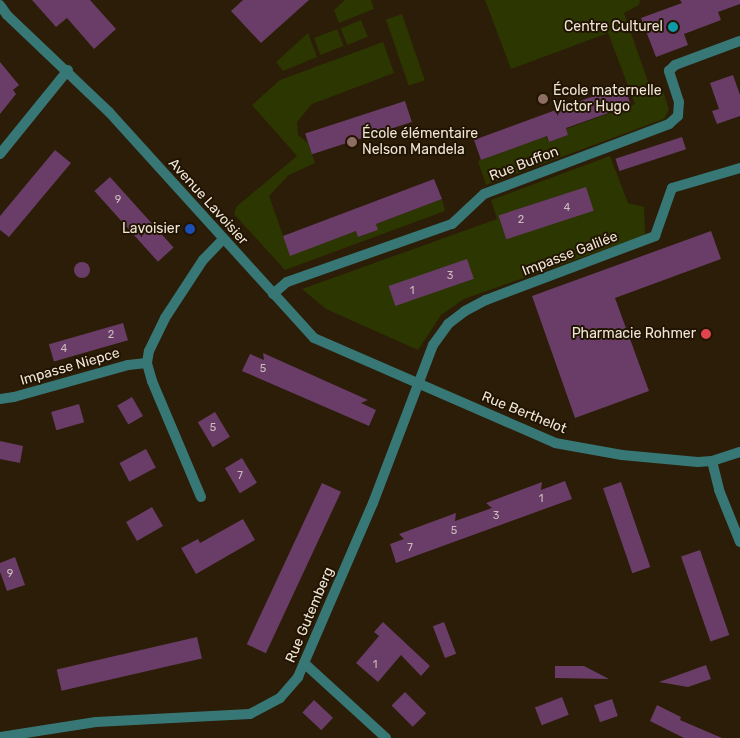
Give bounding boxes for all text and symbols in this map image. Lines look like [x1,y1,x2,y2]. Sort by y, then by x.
place label: Centre Culturel [564,19,663,35]
marker: Centre Culturel [667,21,679,33]
place label: École maternelle Victor Hugo [553,83,662,115]
marker: École maternelle Victor Hugo [537,93,549,105]
place label: École élémentaire Nelson Mandela [362,126,478,158]
marker: École élémentaire Nelson Mandela [346,136,358,148]
street label: Rue Buffon [487,143,561,185]
street label: Avenue Lavoisier [165,155,251,249]
house number: 9 [115,193,121,207]
house number: 4 [564,201,570,215]
house number: 2 [518,213,524,227]
place label: Lavoisier [122,221,180,237]
marker: Lavoisier [184,223,196,235]
street label: Impasse Galilée [520,228,620,280]
house number: 3 [447,269,453,283]
house number: 1 [410,284,414,298]
place label: Pharmacie Rohmer [572,326,696,342]
house number: 2 [108,328,114,342]
marker: Pharmacie Rohmer [700,328,712,340]
house number: 4 [61,342,67,356]
street label: Impasse Niepce [18,345,122,389]
house number: 5 [260,362,266,376]
street label: Rue Berthelot [479,388,569,438]
house number: 5 [210,421,216,435]
house number: 7 [237,469,243,483]
house number: 1 [539,492,543,506]
house number: 3 [493,509,499,523]
house number: 5 [451,524,457,538]
house number: 7 [407,541,413,555]
street label: Rue Gutemberg [282,565,338,665]
house number: 9 [7,567,13,581]
house number: 1 [373,658,377,672]

